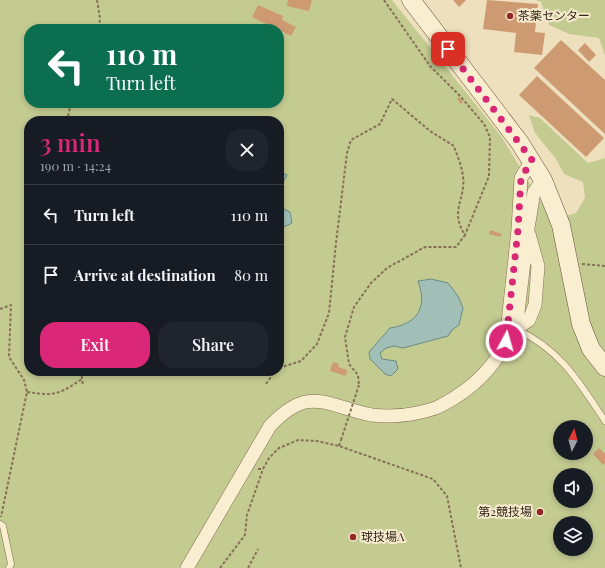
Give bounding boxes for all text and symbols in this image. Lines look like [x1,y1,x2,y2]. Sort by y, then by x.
place label: 茶薬センター [518,7,590,23]
marker: 茶薬センター [505,11,515,21]
pin [431,32,465,66]
text: 110 m [106,35,177,72]
icon: arrive [437,38,459,60]
icon: left [40,40,92,92]
text: Turn left [106,71,176,95]
text: 3 min [40,126,101,158]
button: close [226,129,268,171]
text: 190 m · 14:24 [40,157,111,174]
icon: left [40,204,62,226]
text: Turn left [74,205,135,225]
text: 110 m [231,205,268,225]
icon: arrive [40,264,62,286]
text: Arrive at destination [74,265,216,285]
text: 80 m [234,265,268,285]
position arrow [485,320,527,362]
button: Exit [40,322,150,368]
button: Share [158,322,268,368]
north arrow [553,420,593,460]
map controls [553,420,593,556]
button: sound [553,468,593,508]
place label: 第2競技場 [478,503,532,519]
marker: 第2競技場 [535,507,545,517]
button: layers [553,516,593,556]
place label: 球技場A [361,528,405,544]
marker: 球技場A [348,532,358,542]

